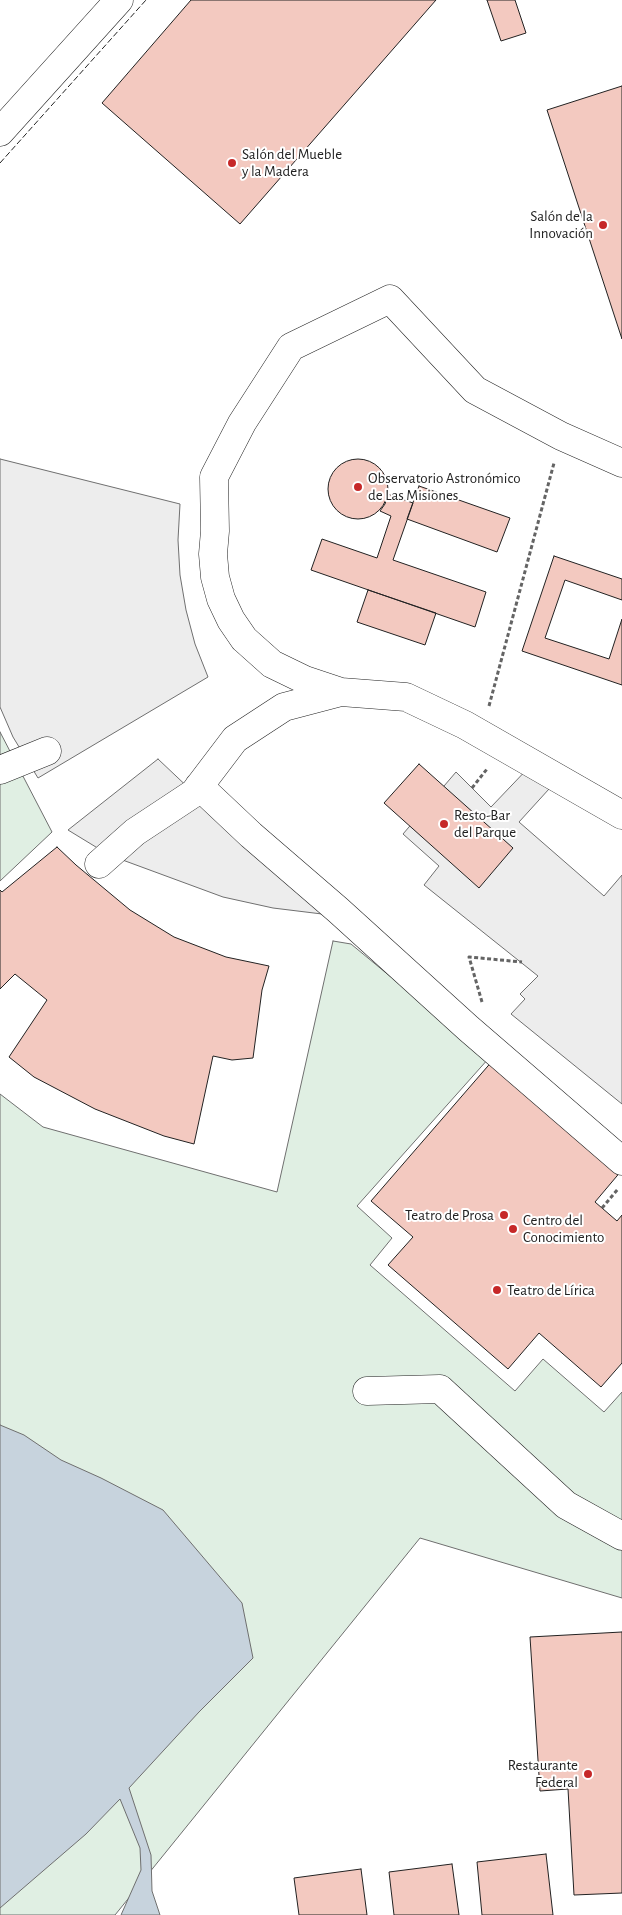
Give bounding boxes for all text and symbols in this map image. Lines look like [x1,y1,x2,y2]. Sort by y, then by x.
place label: Salón del Mueble y la Madera [242,145,342,180]
marker: Salón del Mueble y la Madera [226,157,238,169]
place label: Salón de la Innovación [529,207,593,242]
marker: Salón de la Innovación [597,219,609,231]
place label: Observatorio Astronómico de Las Misiones [368,469,521,504]
marker: Observatorio Astronómico de Las Misiones [352,481,364,493]
place label: Resto-Bar del Parque [454,806,516,841]
marker: Resto-Bar del Parque [438,818,450,830]
place label: Teatro de Prosa [405,1206,494,1224]
marker: Teatro de Prosa [498,1209,510,1221]
place label: Centro del Conocimiento [523,1211,604,1246]
marker: Centro del Conocimiento [507,1223,519,1235]
place label: Teatro de Lírica [507,1281,595,1299]
marker: Teatro de Lírica [491,1284,503,1296]
place label: Restaurante Federal [508,1756,578,1791]
marker: Restaurante Federal [582,1768,594,1780]

